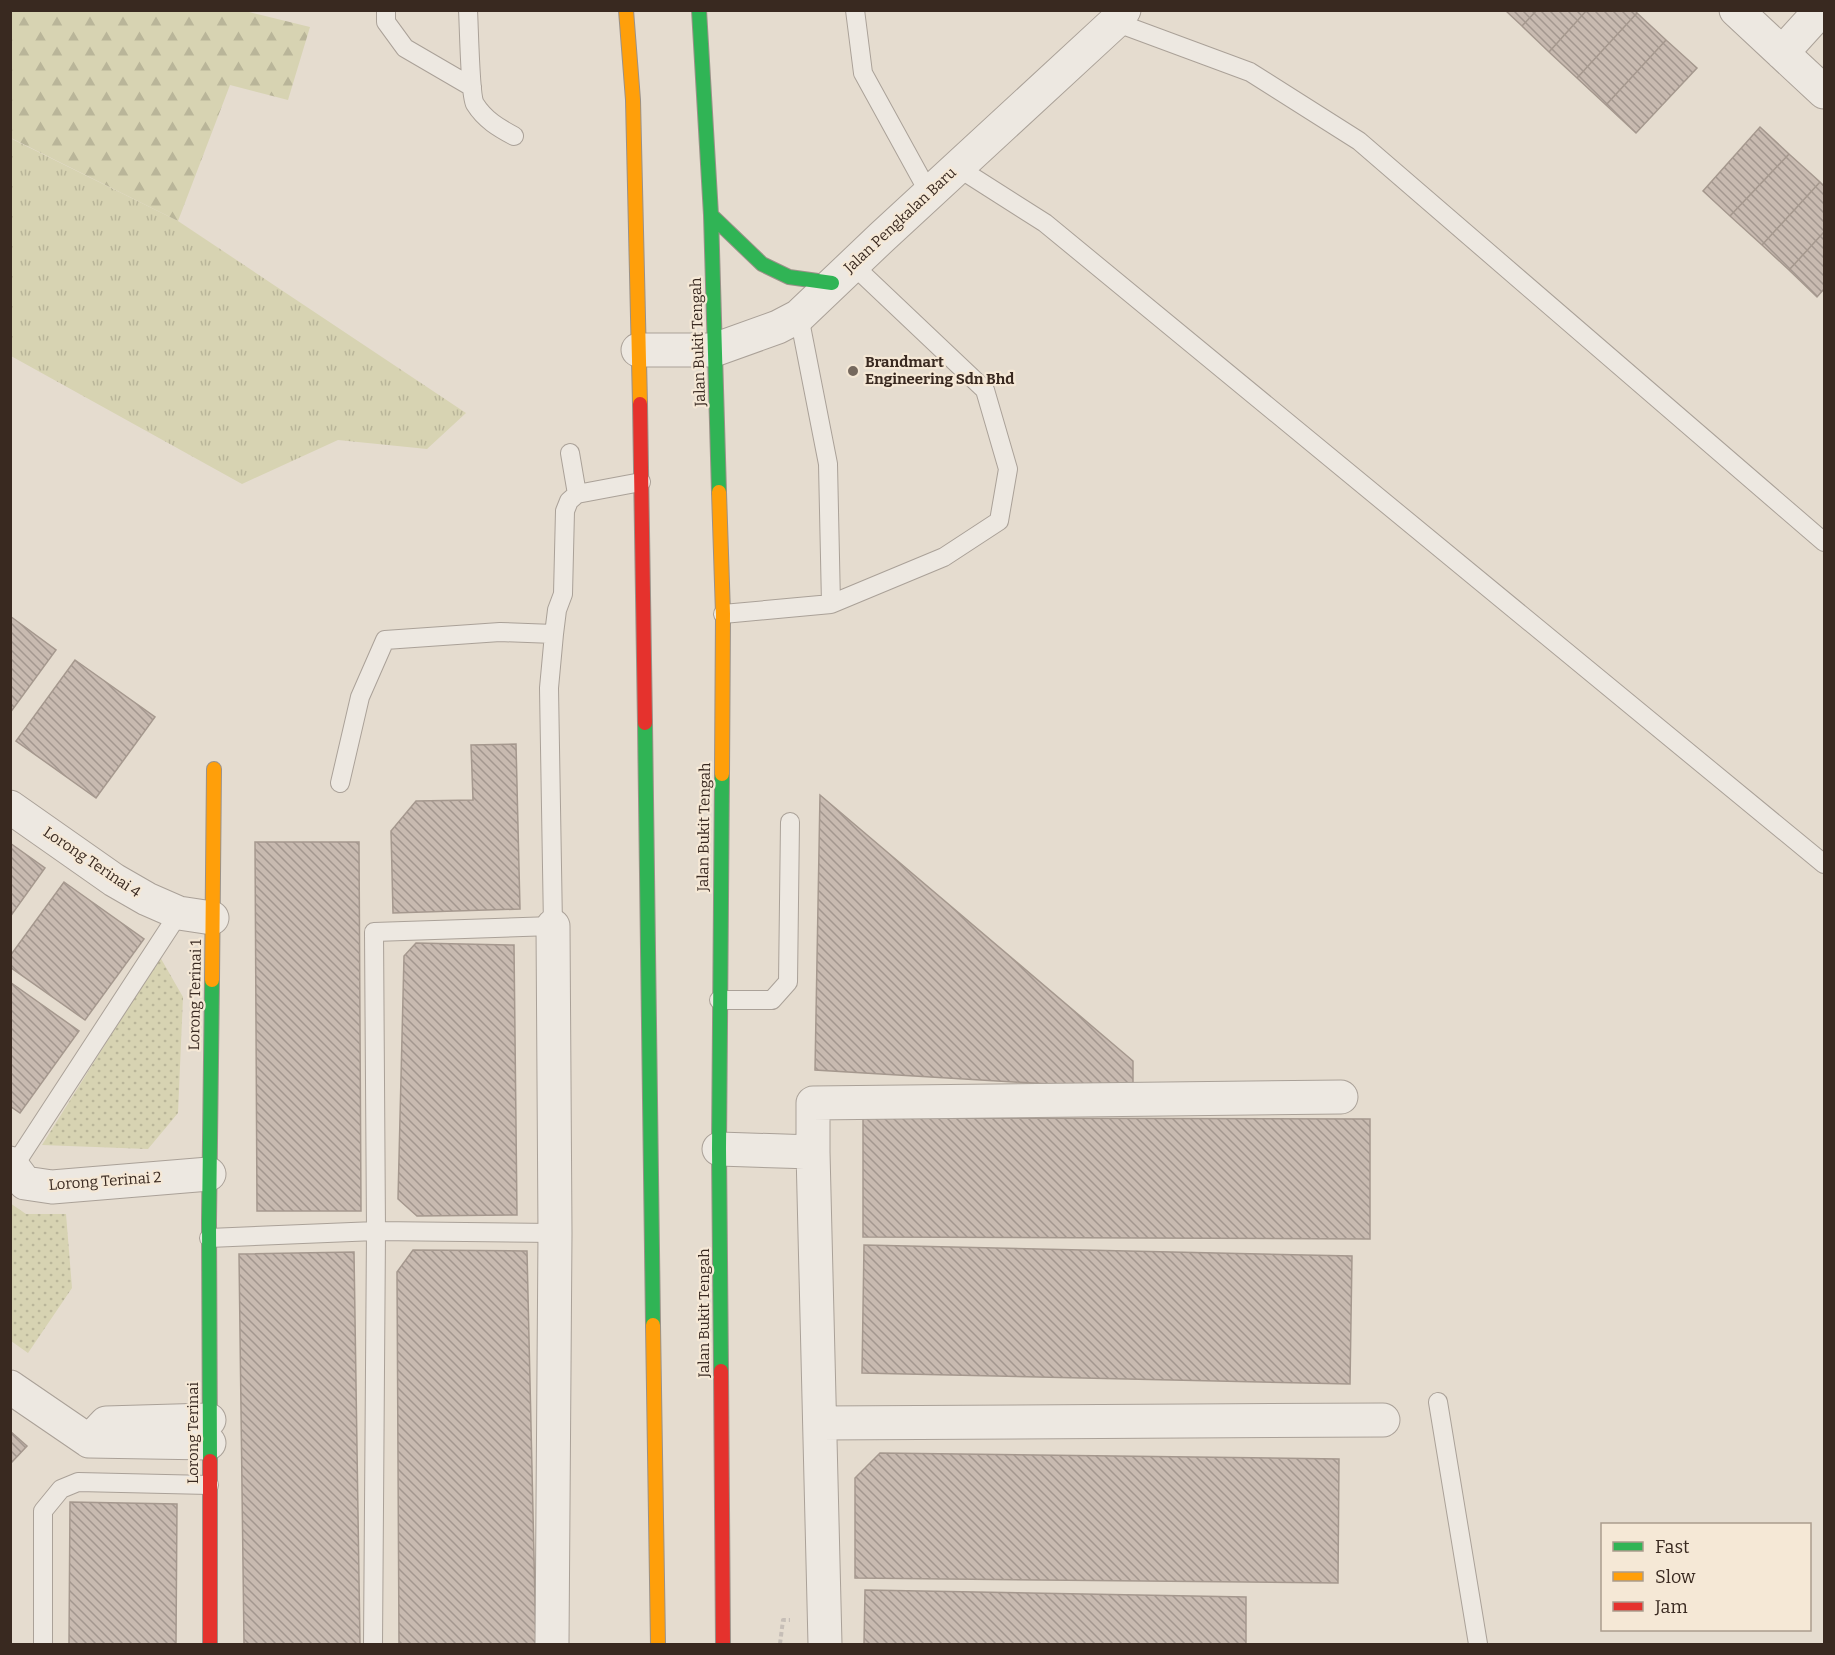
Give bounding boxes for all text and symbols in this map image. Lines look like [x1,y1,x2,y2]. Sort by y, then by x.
street label: Jalan Pengkalan Baru [839,163,960,277]
street label: Jalan Bukit Tengah [687,277,709,408]
place label: Brandmart Engineering Sdn Bhd [865,353,1014,388]
marker: Brandmart Engineering Sdn Bhd [846,364,860,378]
street label: Jalan Bukit Tengah [694,762,714,893]
street label: Lorong Terinai 4 [40,823,144,901]
street label: Lorong Terinai 1 [185,939,205,1051]
street label: Lorong Terinai 2 [48,1168,162,1194]
street label: Jalan Bukit Tengah [695,1248,713,1379]
street label: Lorong Terinai [184,1382,202,1484]
legend [1601,1523,1811,1631]
text: Fast [1655,1536,1690,1558]
text: Slow [1655,1566,1696,1588]
text: Jam [1654,1596,1688,1618]

